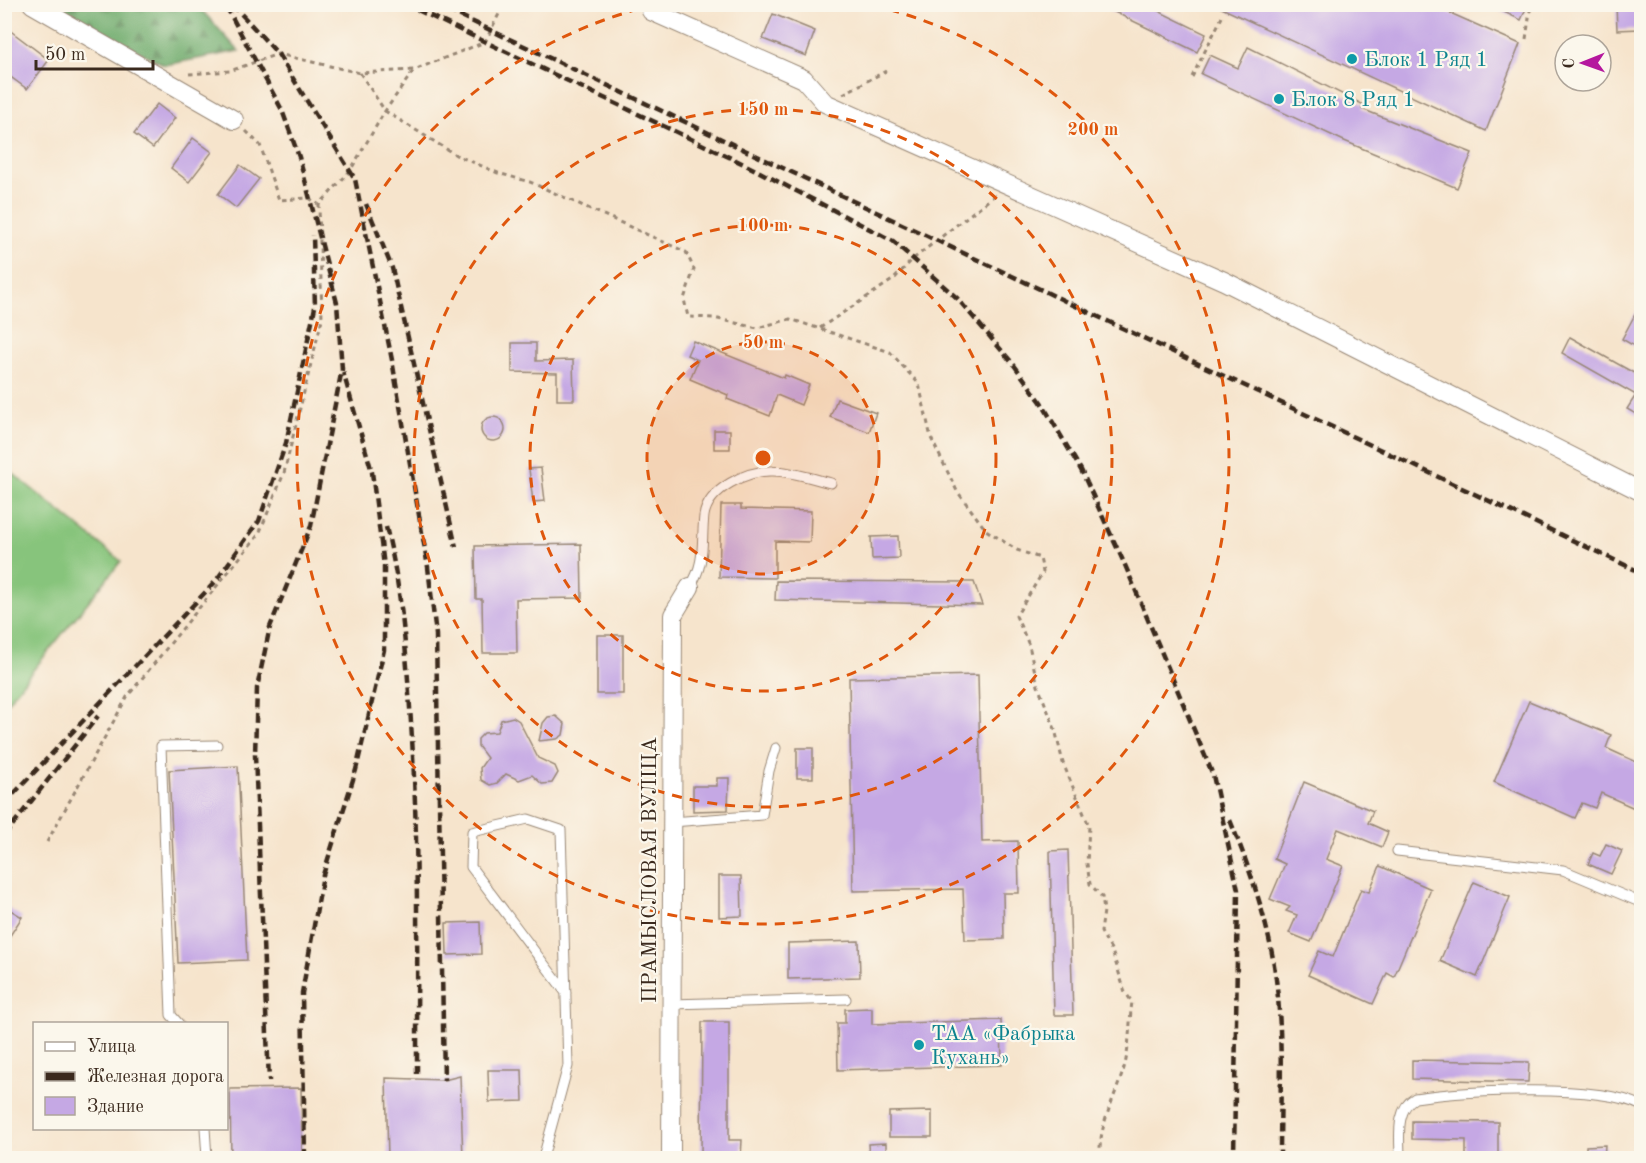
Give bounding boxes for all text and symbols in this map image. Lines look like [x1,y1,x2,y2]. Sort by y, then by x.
scale bar [36,33,153,71]
north arrow [1553,33,1613,93]
text: 50 m [45,46,85,64]
place label: Блок 1 Ряд 1 [1364,50,1488,71]
marker: Блок 1 Ряд 1 [1345,52,1359,66]
text: С [1562,58,1578,69]
place label: Блок 8 Ряд 1 [1291,90,1415,111]
marker: Блок 8 Ряд 1 [1272,92,1286,106]
text: 150 m [738,101,788,119]
text: 200 m [1068,121,1118,139]
text: 100 m [738,217,788,235]
text: 50 m [743,334,783,352]
centre of rings [753,448,773,468]
street label: ПРАМЫСЛОВАЯ ВУЛІЦА [640,737,661,1003]
legend [33,1022,228,1130]
place label: ТАА «Фабрыка Кухань» [931,1024,1075,1069]
text: Улица [87,1038,136,1056]
marker: ТАА «Фабрыка Кухань» [912,1038,926,1052]
text: Железная дорога [87,1068,224,1086]
text: Здание [87,1098,144,1116]

